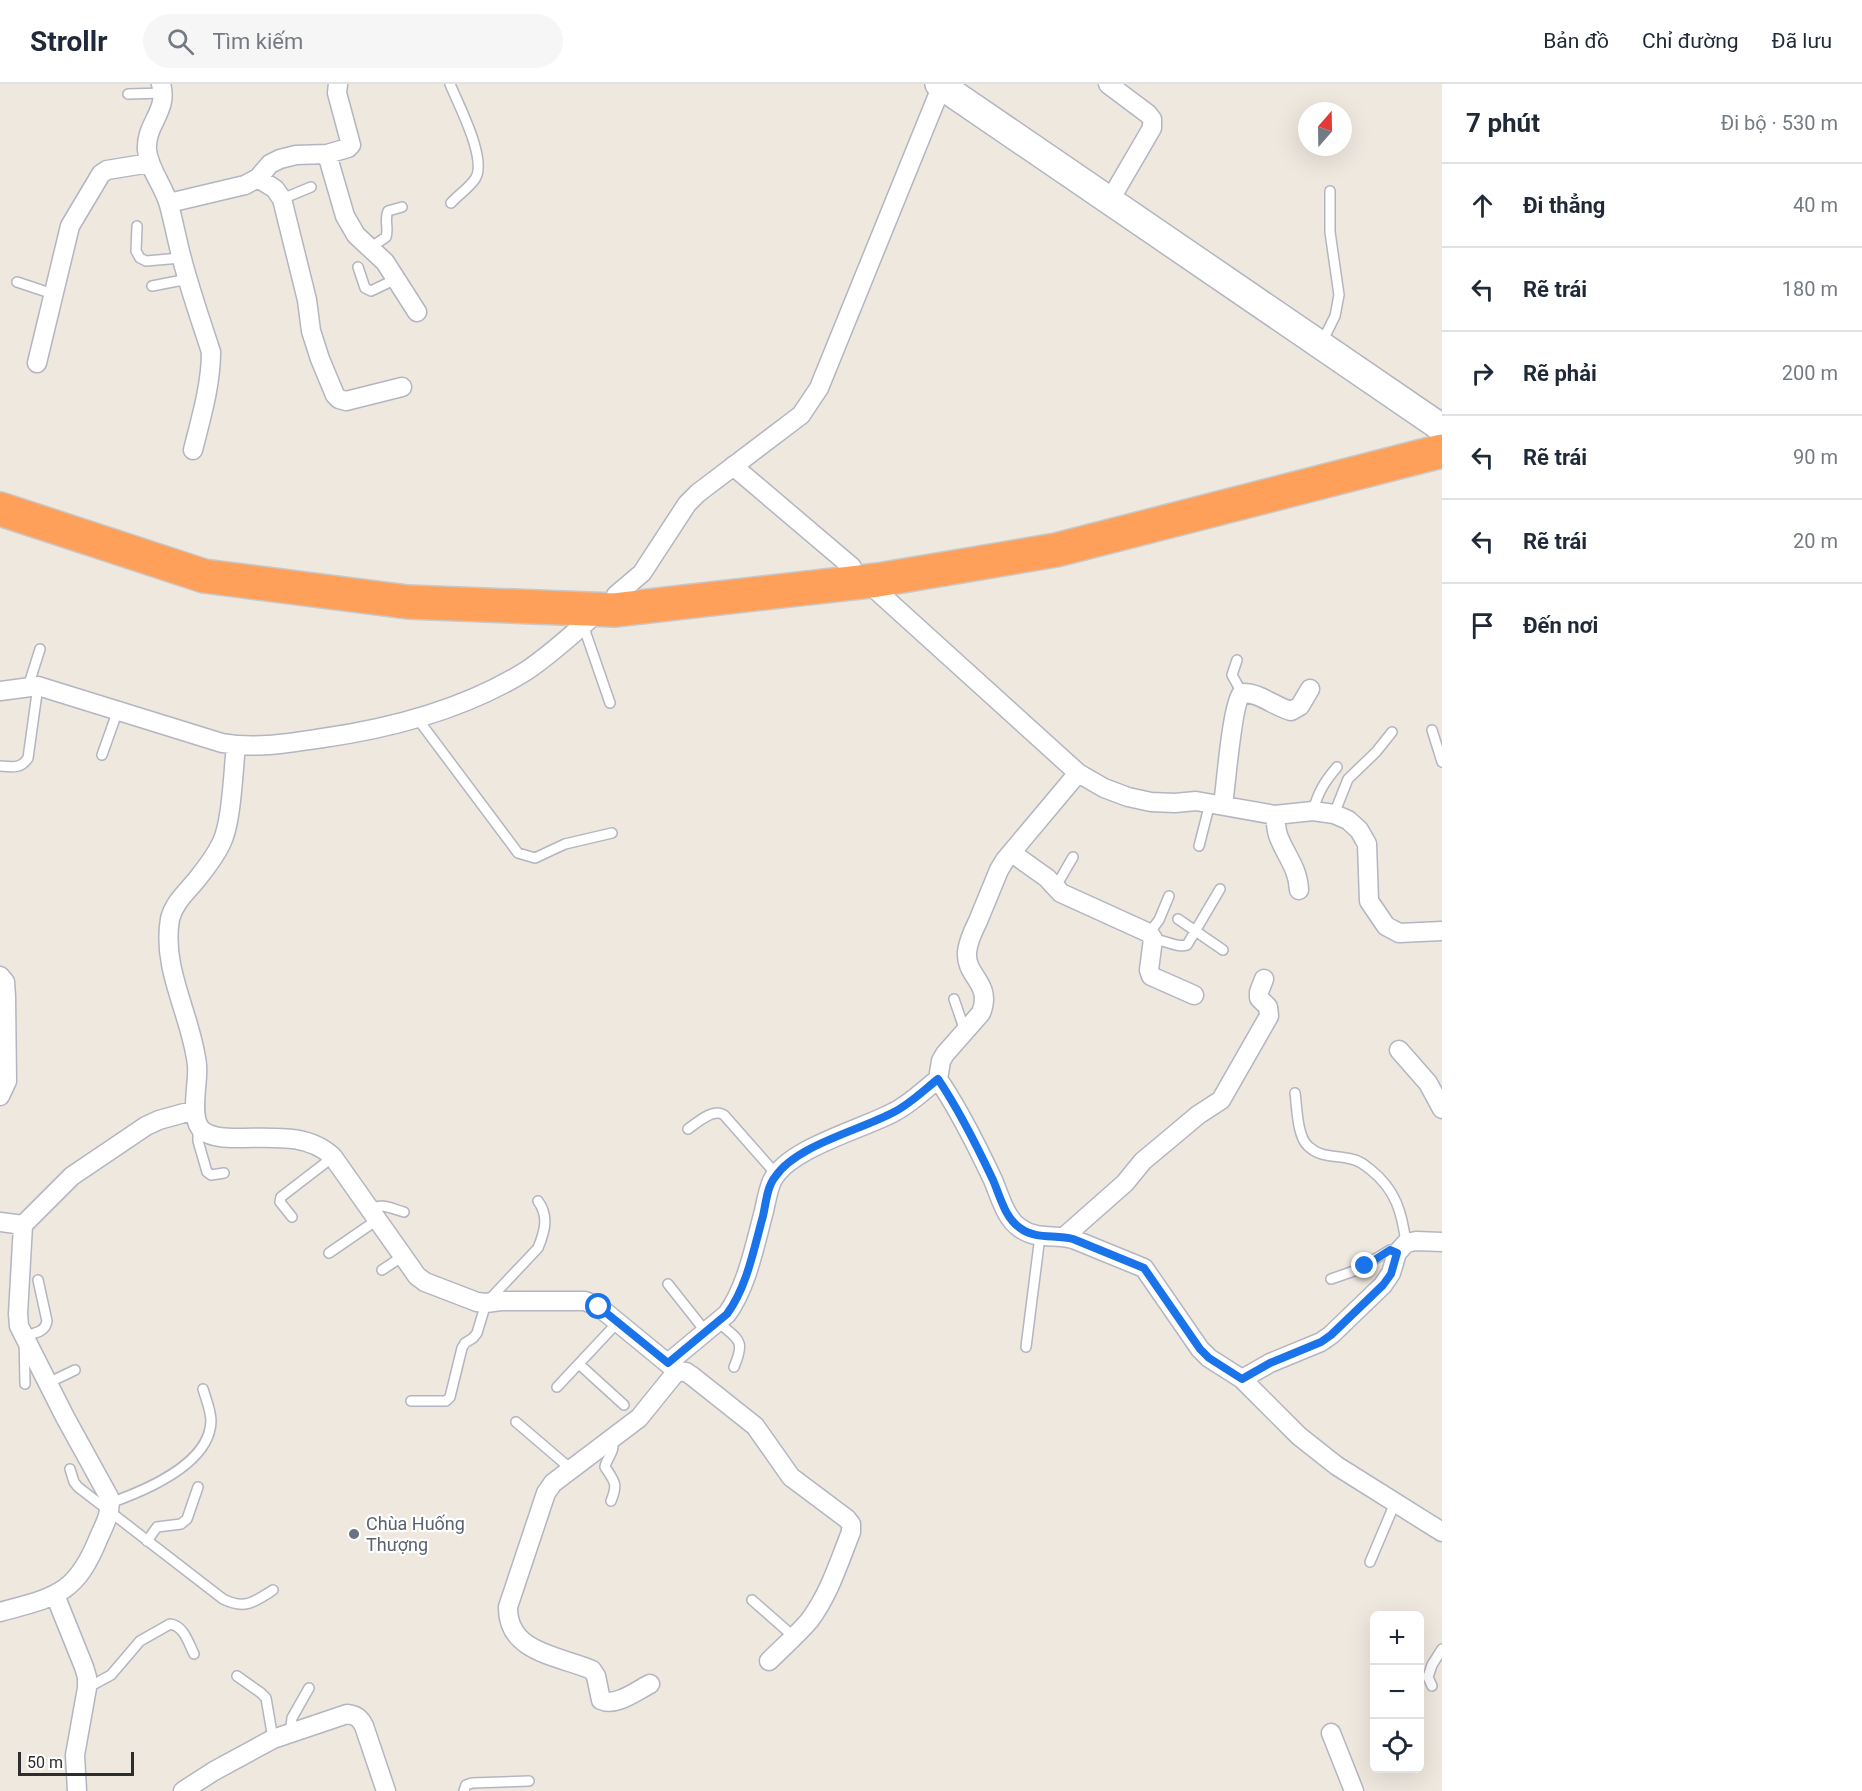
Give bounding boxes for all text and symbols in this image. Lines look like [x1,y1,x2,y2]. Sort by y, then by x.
search box [143,14,563,68]
text: Strollr [30,25,107,58]
icon: search [164,25,197,58]
text: Tìm kiếm [212,29,303,54]
text: Bản đồ [1543,29,1609,53]
text: Chỉ đường [1642,29,1739,53]
text: Đã lưu [1772,29,1832,53]
north arrow [1298,102,1352,156]
text: 7 phút [1466,108,1540,138]
text: Đi bộ · 530 m [1721,111,1838,135]
icon: ahead [1466,189,1499,222]
text: Đi thẳng [1523,193,1605,218]
text: 40 m [1793,193,1838,217]
icon: left [1466,273,1499,306]
text: Rẽ trái [1523,277,1587,302]
text: 180 m [1782,277,1838,301]
icon: right [1466,357,1499,390]
text: Rẽ phải [1523,361,1597,386]
text: 200 m [1782,361,1838,385]
icon: left [1466,441,1499,474]
text: Rẽ trái [1523,445,1587,470]
text: 90 m [1793,445,1838,469]
icon: left [1466,525,1499,558]
text: Rẽ trái [1523,529,1587,554]
text: 20 m [1793,529,1838,553]
icon: arrive [1466,609,1499,642]
text: Đến nơi [1523,613,1598,638]
route end [1351,1252,1377,1278]
route start [585,1293,611,1319]
place label: Chùa Huống Thượng [366,1513,465,1555]
marker: Chùa Huống Thượng [347,1527,361,1541]
map controls [1370,1611,1424,1773]
button: + [1370,1611,1424,1665]
button: − [1370,1665,1424,1719]
button: locate [1370,1719,1424,1773]
scale bar [18,1749,134,1776]
text: 50 m [27,1753,63,1772]

